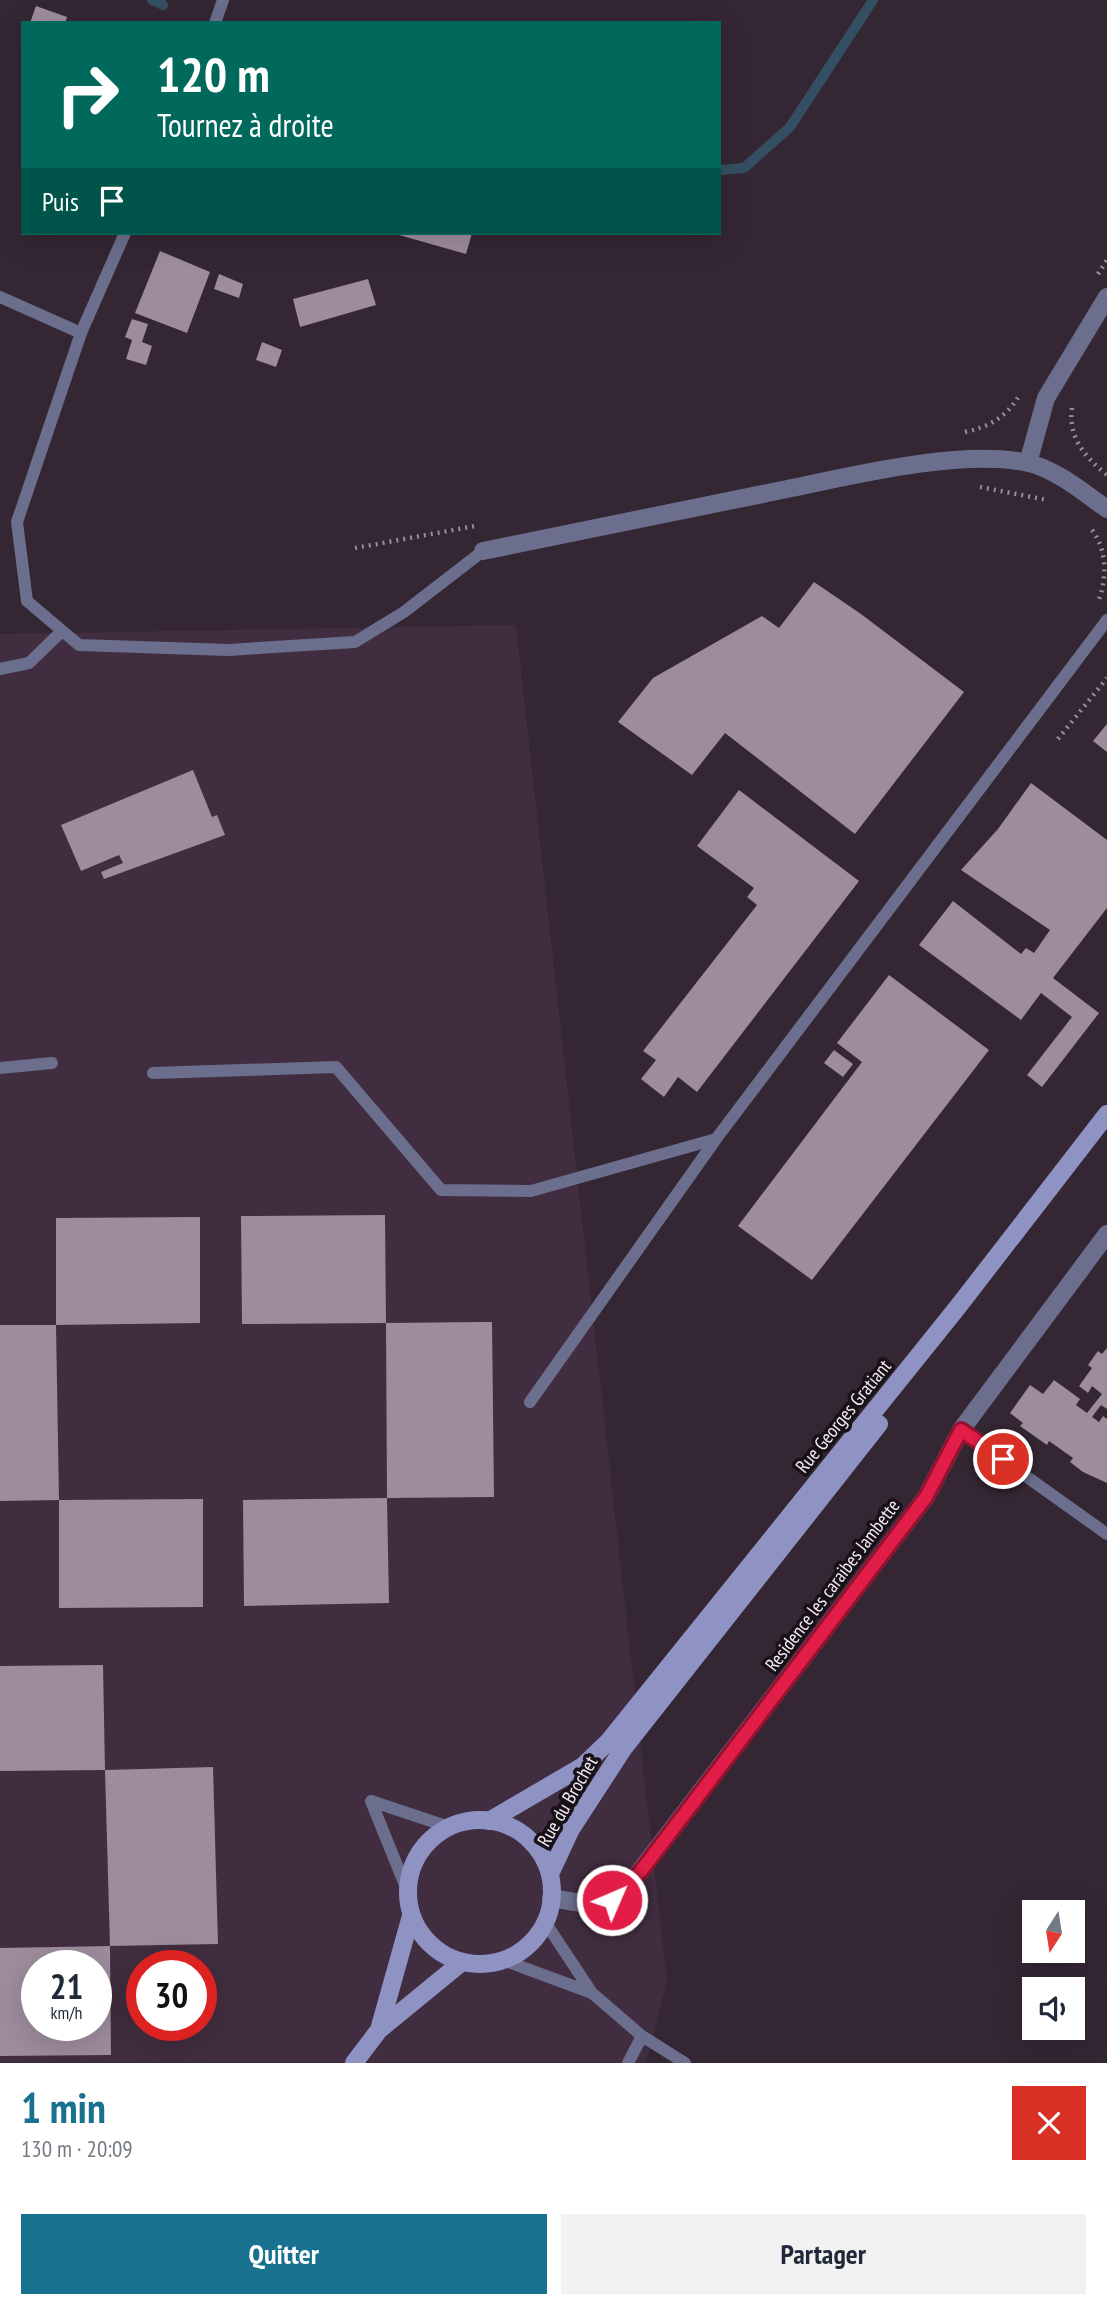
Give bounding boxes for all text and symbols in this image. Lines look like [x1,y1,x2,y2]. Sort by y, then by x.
text: 120 m [157,42,270,106]
icon: right [42,49,133,140]
text: Tournez à droite [157,104,334,146]
icon: arrive [93,182,131,220]
text: Puis [42,185,79,218]
street label: Rue Georges Gratiant [790,1354,897,1478]
pin [973,1429,1033,1489]
icon: arrive [984,1440,1022,1478]
street label: Residence les caraibes Jambette [760,1494,905,1676]
street label: Rue du Brochet [532,1751,603,1850]
position arrow [575,1863,649,1937]
north arrow [1022,1900,1085,1964]
map controls [1022,1900,1085,2040]
speed limit sign: 30 [126,1950,217,2041]
text: 21 [50,1963,83,2009]
button: sound [1022,1977,1085,2040]
text: km/h [51,2001,82,2024]
text: 1 min [21,2080,106,2135]
button: close [1012,2086,1086,2160]
text: 130 m · 20:09 [21,2134,133,2163]
button: Quitter [21,2214,547,2294]
button: Partager [561,2214,1086,2294]

